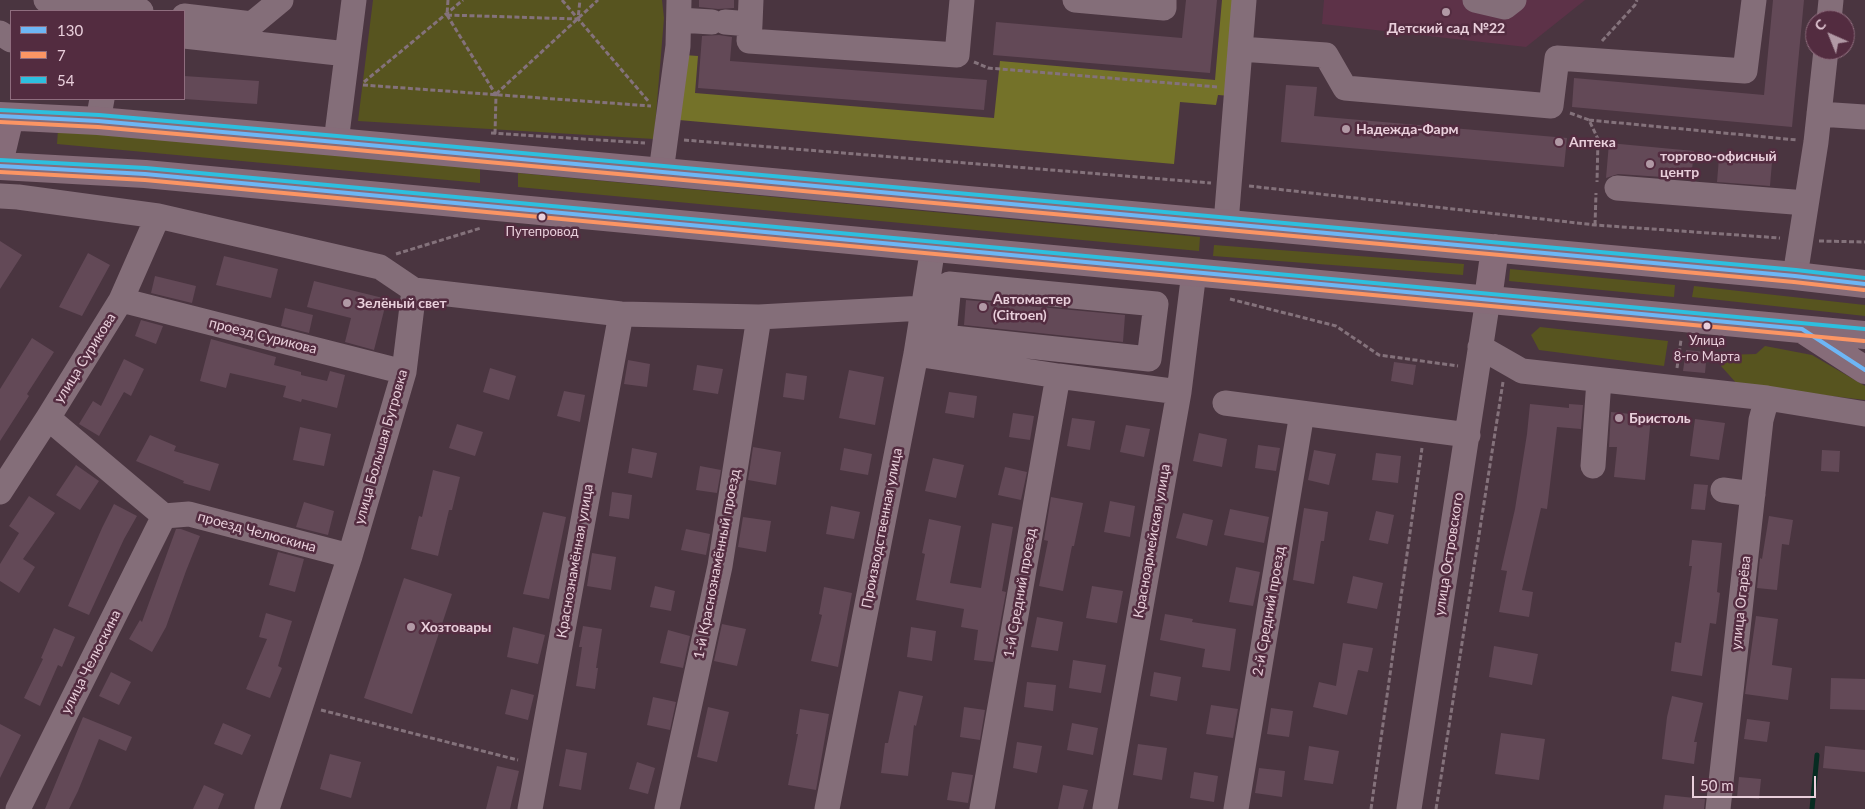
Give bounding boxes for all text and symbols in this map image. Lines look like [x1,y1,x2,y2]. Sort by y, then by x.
marker: Детский сад №22 [1440,6,1452,18]
legend [10,10,185,100]
north arrow [1805,10,1855,60]
text: С [1811,15,1829,34]
place label: Детский сад №22 [1387,20,1505,36]
text: 130 [57,21,83,39]
text: 7 [57,46,66,64]
text: 54 [57,71,74,89]
place label: Надежда-Фарм [1356,121,1459,137]
marker: Надежда-Фарм [1340,123,1352,135]
place label: Аптека [1569,134,1616,150]
marker: Аптека [1553,136,1565,148]
place label: торгово-офисный центр [1660,148,1777,180]
marker: торгово-офисный центр [1644,158,1656,170]
marker: Путепровод [537,212,547,222]
place label: Путепровод [506,224,578,240]
place label: Автомастер (Citroen) [993,291,1071,324]
place label: Зелёный свет [357,295,447,311]
marker: Зелёный свет [341,297,353,309]
marker: Автомастер (Citroen) [977,301,989,313]
street label: улица Сурикова [51,310,119,406]
street label: проезд Сурикова [207,314,319,358]
marker: Улица 8-го Марта [1702,321,1712,331]
place label: Улица 8-го Марта [1674,333,1740,364]
street label: улица Большая Бугровка [351,368,411,526]
place label: Бристоль [1629,410,1691,426]
marker: Бристоль [1613,412,1625,424]
street label: Производственная улица [858,446,906,610]
street label: Красноармейская улица [1130,463,1174,619]
street label: 1-й Краснознамённый проезд [690,468,744,660]
street label: Краснознамённая улица [553,483,597,639]
street label: улица Островского [1431,491,1467,617]
street label: проезд Челюскина [196,508,318,556]
street label: 1-й Средний проезд [1000,527,1040,659]
street label: 2-й Средний проезд [1249,545,1289,677]
street label: улица Огарёва [1728,555,1754,651]
street label: улица Челюскина [58,607,124,717]
place label: Хозтовары [421,619,491,635]
marker: Хозтовары [405,621,417,633]
scale bar [1695,766,1819,798]
text: 50 m [1700,776,1734,794]

